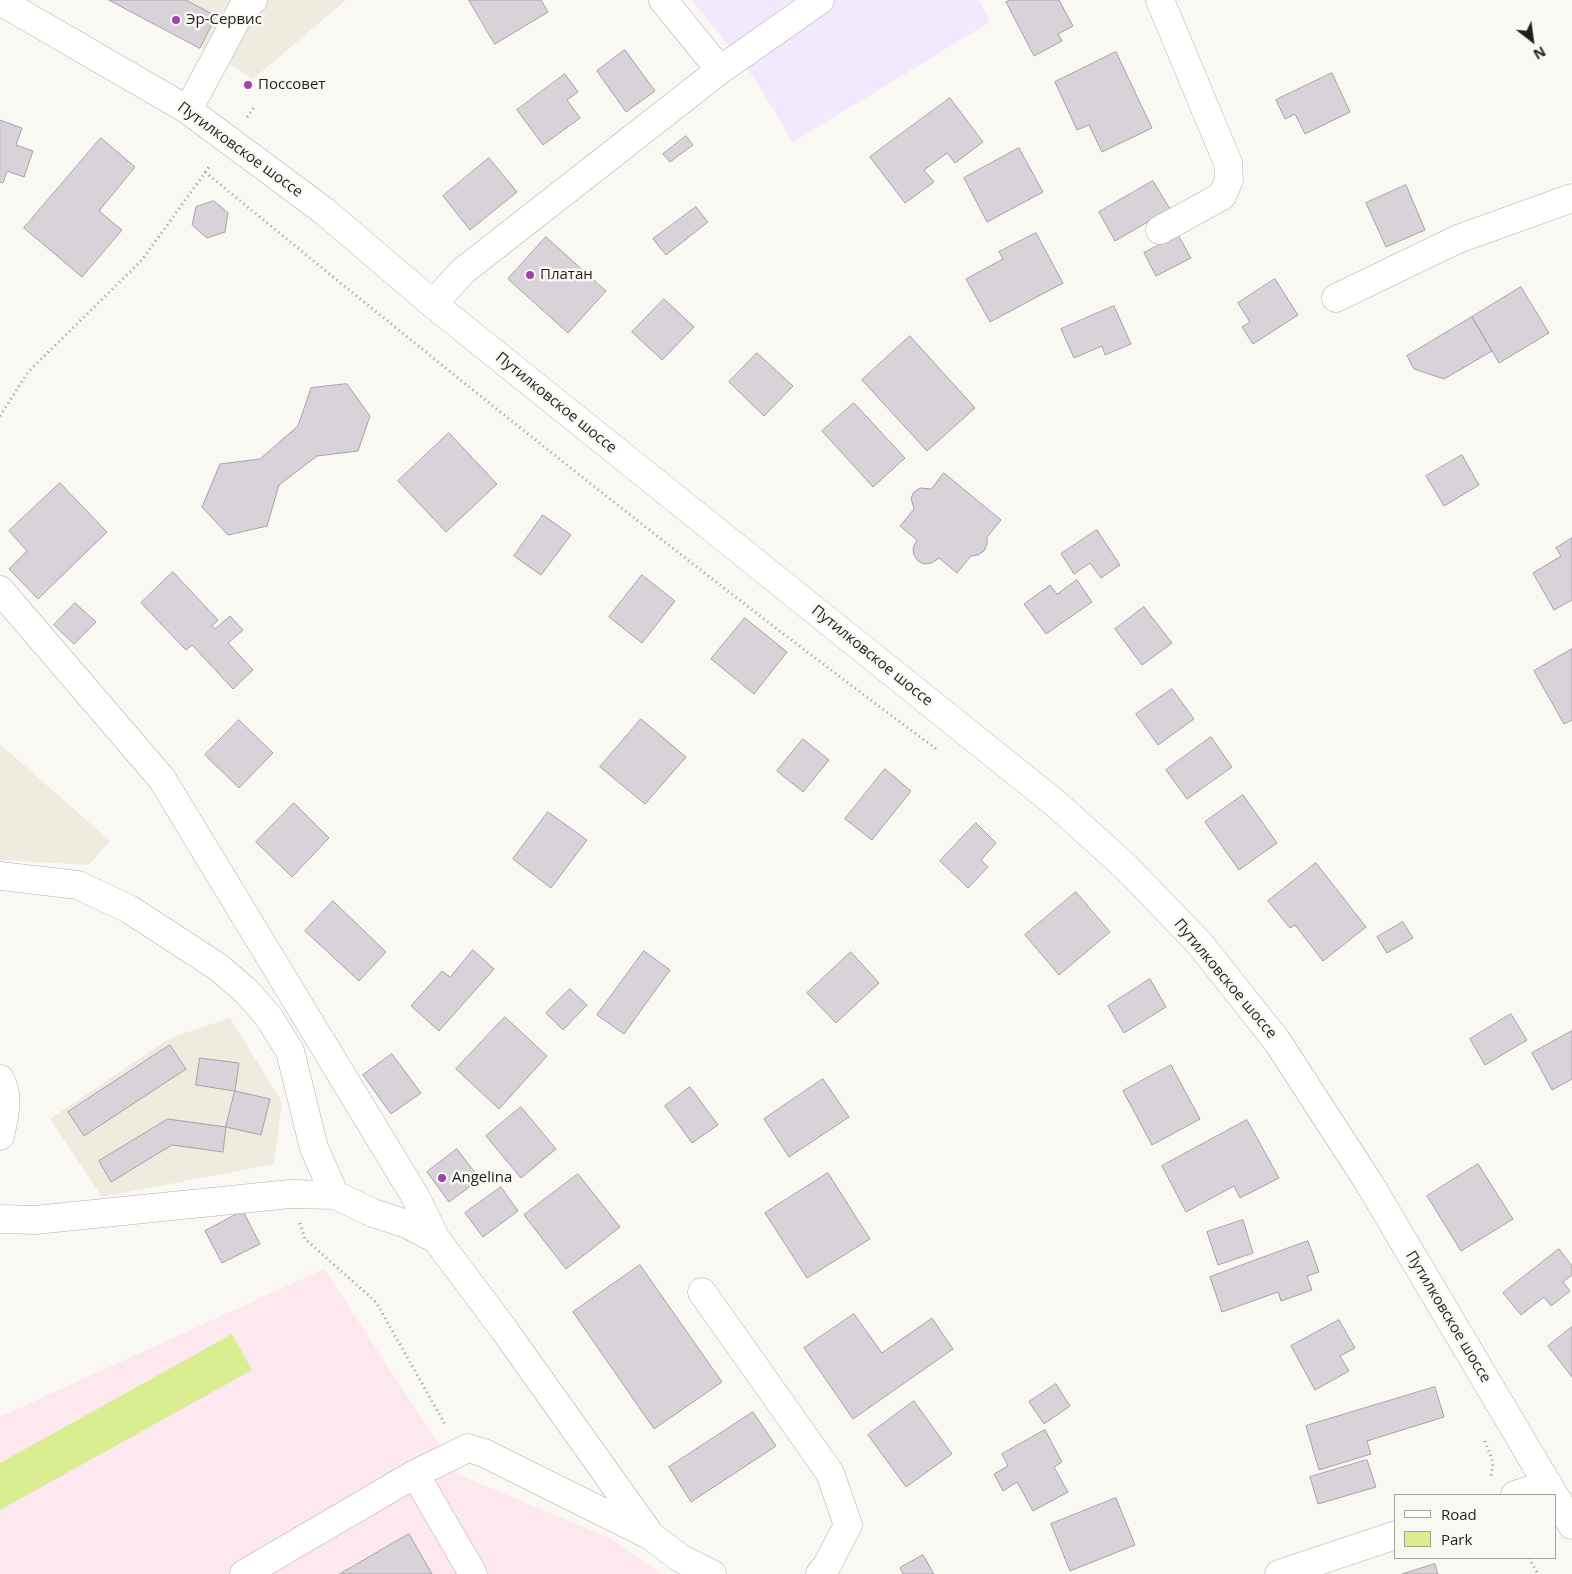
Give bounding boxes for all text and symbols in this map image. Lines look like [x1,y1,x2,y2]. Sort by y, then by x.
place label: Эр-Сервис [186,11,262,29]
marker: Эр-Сервис [170,14,182,26]
north arrow [1507,15,1557,65]
text: N [1530,42,1549,64]
place label: Поссовет [258,76,325,94]
marker: Поссовет [242,79,254,91]
street label: Путилковское шоссе [174,99,306,201]
place label: Платан [540,266,593,284]
marker: Платан [524,269,536,281]
street label: Путилковское шоссе [492,349,620,457]
street label: Путилковское шоссе [808,602,936,710]
street label: Путилковское шоссе [1170,916,1280,1042]
place label: Angelina [452,1169,512,1187]
marker: Angelina [436,1172,448,1184]
street label: Путилковское шоссе [1402,1248,1494,1386]
legend [1394,1494,1557,1559]
text: Road [1441,1504,1477,1524]
text: Park [1441,1529,1472,1549]

